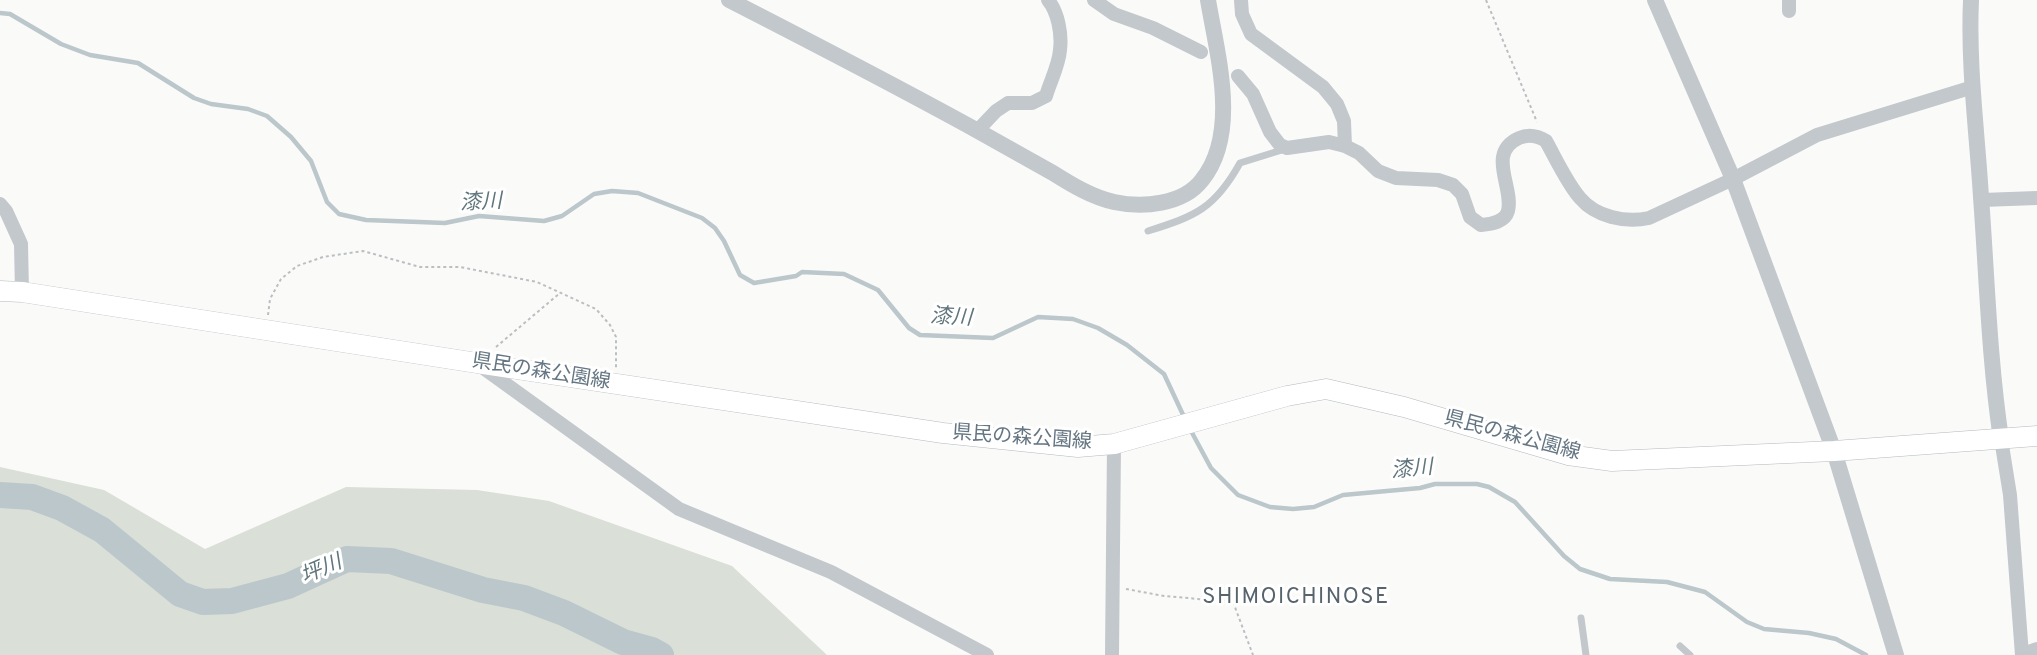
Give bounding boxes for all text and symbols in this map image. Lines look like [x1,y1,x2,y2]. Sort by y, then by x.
water label: 漆川 [459,190,503,218]
water label: 漆川 [929,305,973,333]
street label: 県民の森公園線 [470,350,612,396]
street label: 県民の森公園線 [1441,407,1583,467]
street label: 県民の森公園線 [951,422,1093,456]
water label: 漆川 [1390,457,1434,485]
water label: 坪川 [298,551,346,591]
district label: SHIMOICHINOSE [1202,586,1390,612]

